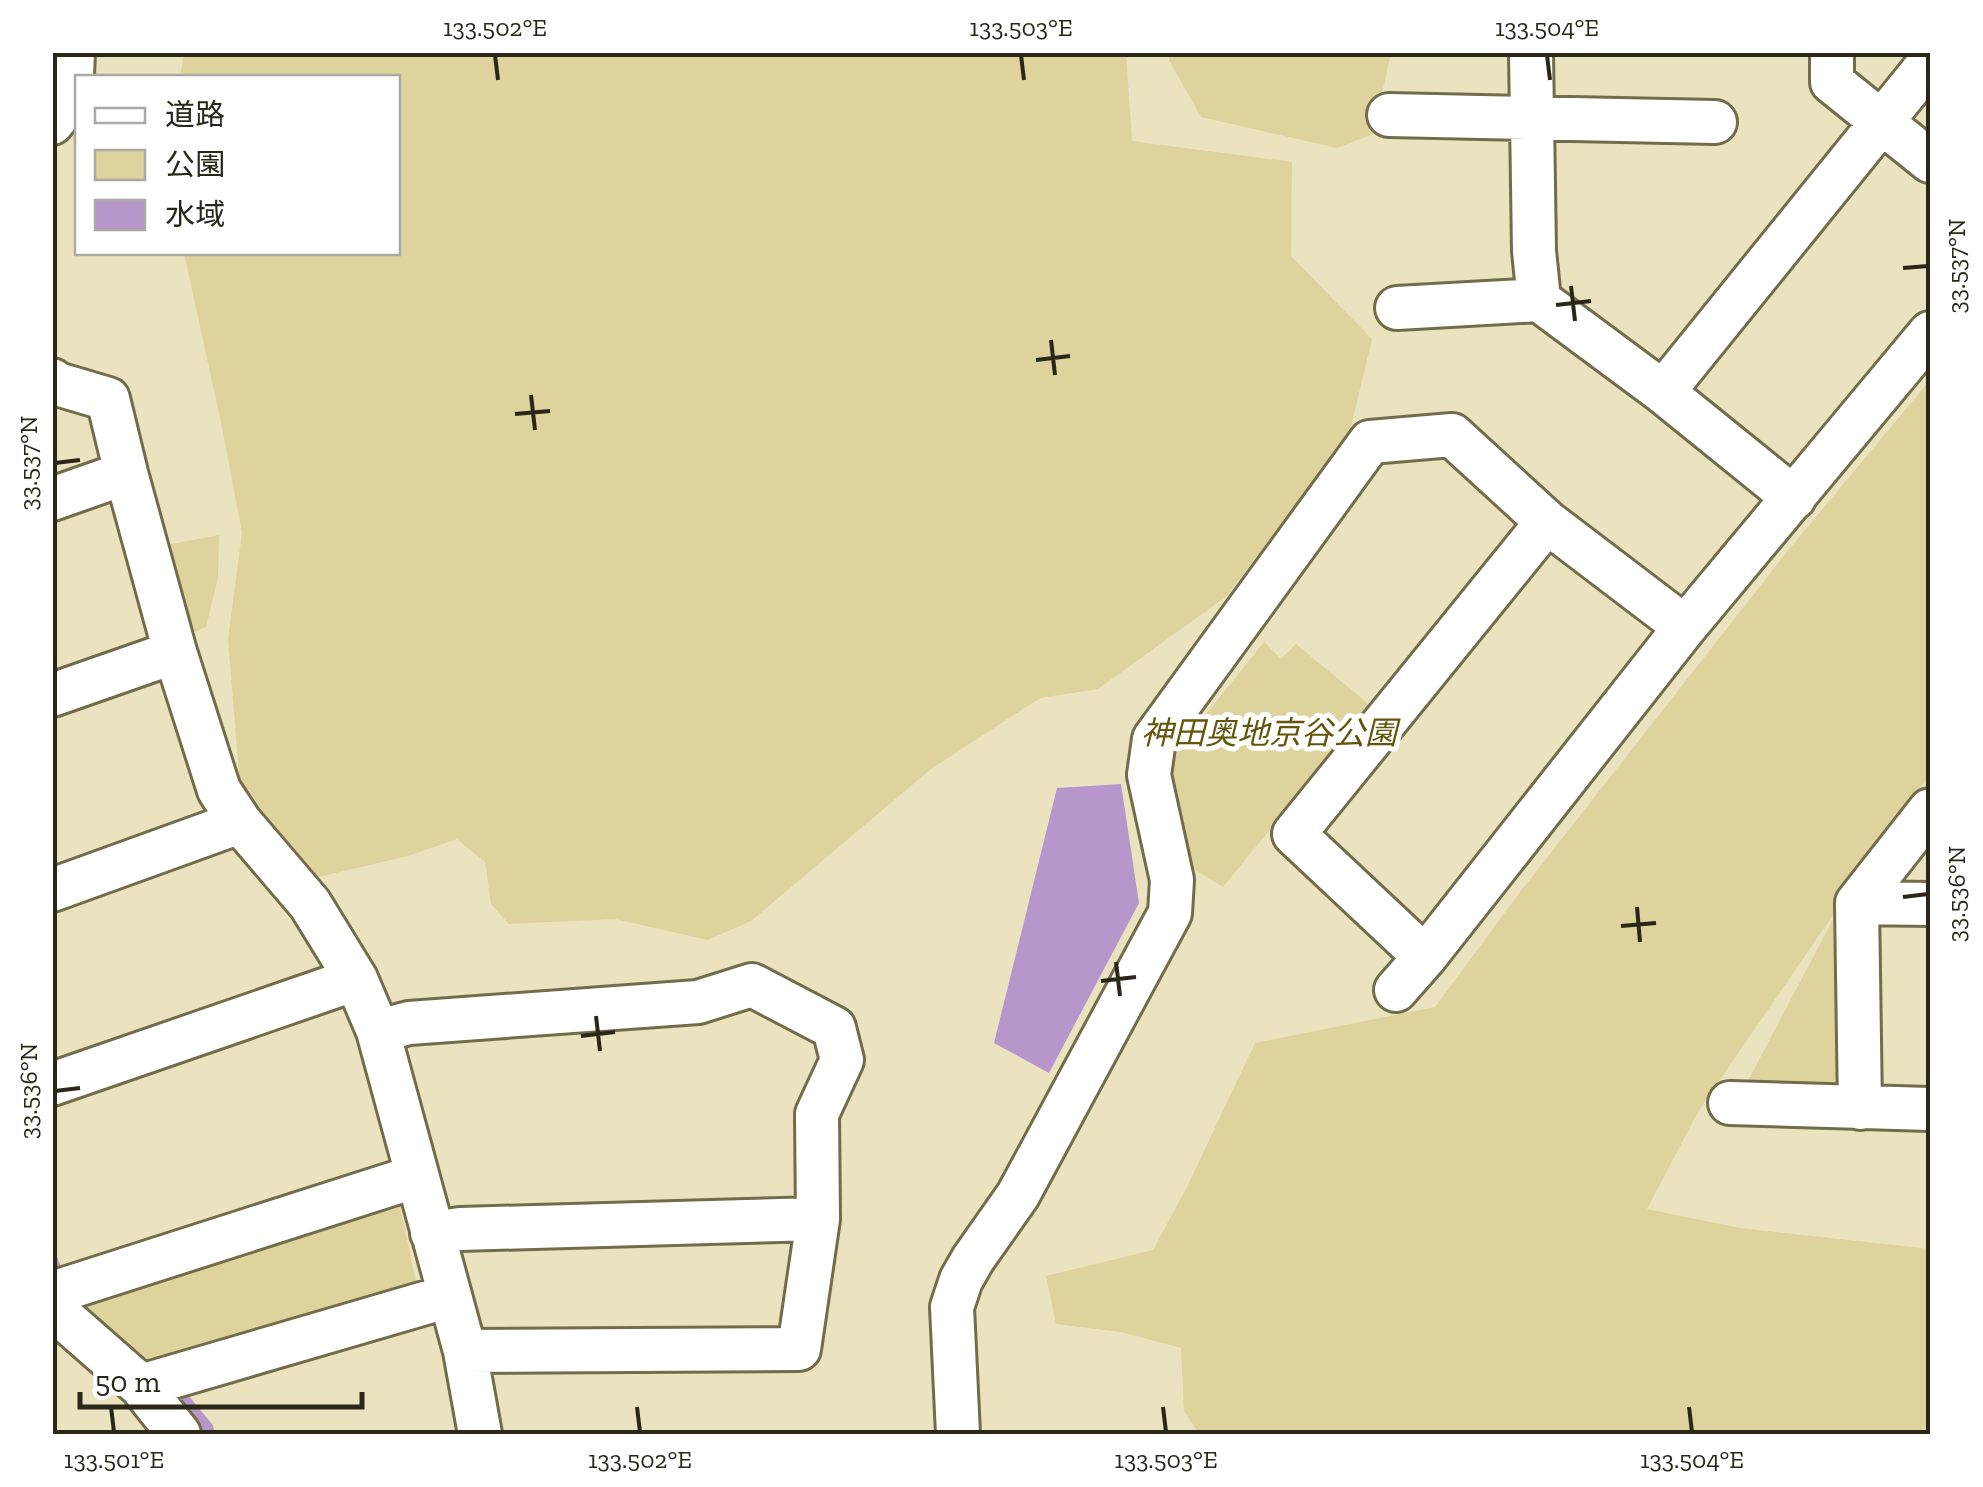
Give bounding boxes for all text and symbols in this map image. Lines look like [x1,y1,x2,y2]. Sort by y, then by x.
text: 133.502°E [443,12,547,42]
text: 133.503°E [969,12,1073,42]
text: 133.504°E [1495,12,1599,42]
legend [75,75,400,255]
text: 道路 [165,97,225,133]
text: 公園 [165,147,225,183]
text: 水域 [165,197,225,233]
text: 33.537°N [1941,219,1971,313]
text: 33.537°N [13,416,43,510]
park label: 神田奥地京谷公園 [1141,714,1401,752]
text: 33.536°N [1941,846,1971,942]
text: 33.536°N [13,1043,43,1139]
scale bar [80,1347,362,1409]
text: 50 m [95,1364,160,1400]
text: 133.501°E [64,1444,164,1474]
text: 133.502°E [588,1444,692,1474]
text: 133.503°E [1114,1444,1218,1474]
text: 133.504°E [1640,1444,1744,1474]

